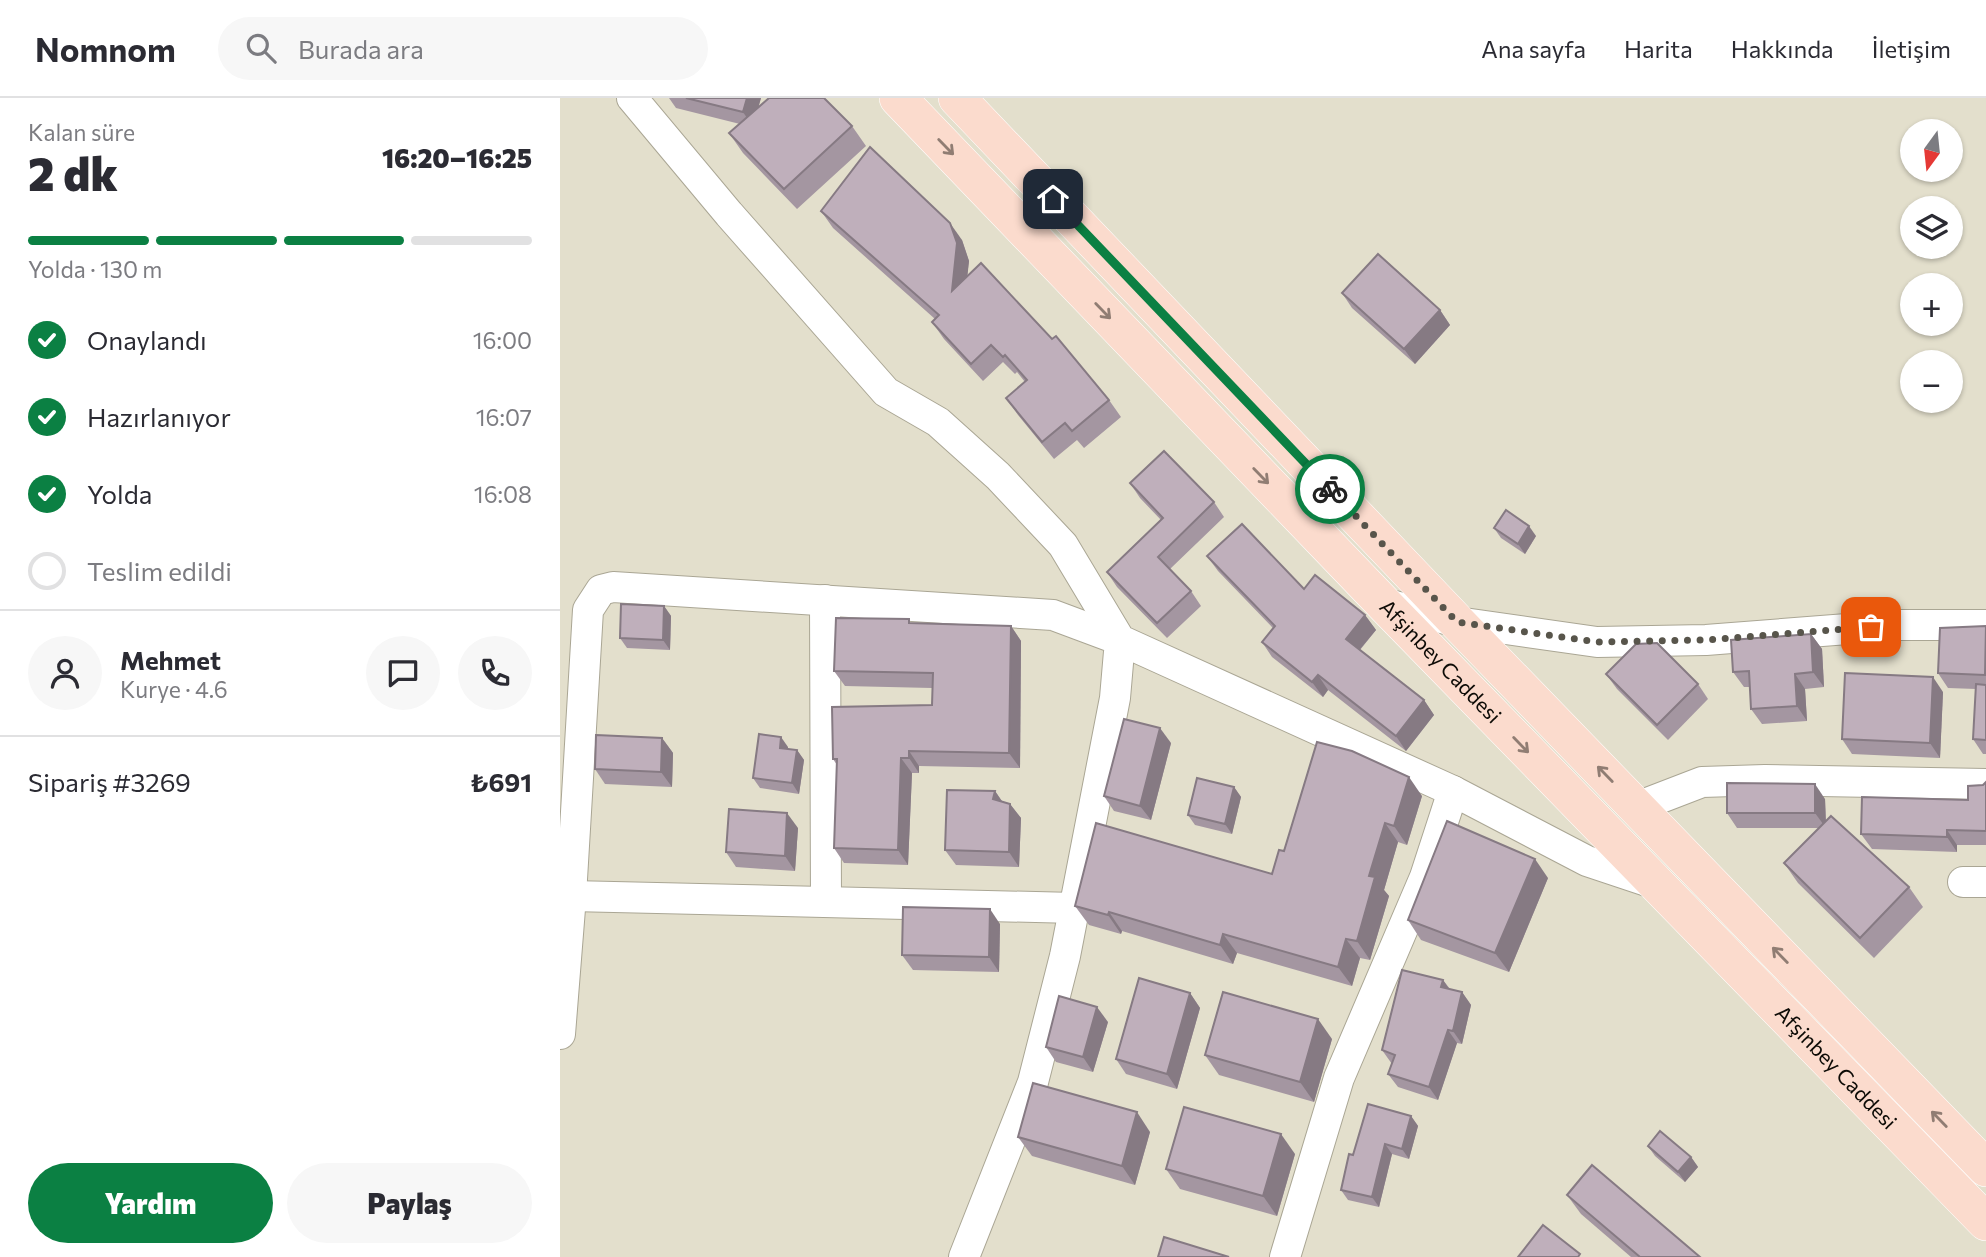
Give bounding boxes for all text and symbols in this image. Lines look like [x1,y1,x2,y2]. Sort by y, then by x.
search box [218,17,708,80]
text: Nomnom [35,28,176,69]
icon: search [242,29,280,67]
text: Burada ara [298,33,424,64]
text: Ana sayfa [1481,34,1586,63]
text: Harita [1624,34,1693,63]
text: Hakkında [1731,34,1834,63]
text: İletişim [1872,34,1951,63]
text: Kalan süre [28,118,135,146]
north arrow [1900,119,1964,182]
map controls [1900,119,1963,413]
one-way arrow [937,138,954,155]
text: 16:20–16:25 [382,142,532,173]
text: 2 dk [28,144,118,200]
pin [1023,169,1083,229]
icon: home [1034,180,1072,218]
button: layers [1900,196,1963,259]
text: Yolda · 130 m [28,255,162,283]
button: + [1900,273,1963,336]
one-way arrow [1095,303,1112,320]
icon: check [28,321,66,359]
text: Onaylandı [87,324,207,355]
text: 16:00 [473,326,532,354]
button: − [1900,350,1963,413]
icon: check [28,398,66,436]
text: Hazırlanıyor [87,401,231,432]
text: 16:07 [476,403,532,431]
courier [1295,454,1365,524]
one-way arrow [1252,467,1269,484]
icon: bike [1311,470,1349,508]
icon: check [28,475,66,513]
text: Yolda [87,478,152,509]
text: 16:08 [474,480,532,508]
text: Teslim edildi [87,555,232,586]
street label: Afşinbey Caddesi [1375,593,1507,728]
pin [1841,597,1901,657]
icon: bag [1852,608,1890,646]
button: person [28,636,102,710]
button: chat [366,636,440,710]
button: phone [458,636,532,710]
text: Mehmet [120,644,221,675]
text: Kurye · 4.6 [120,675,228,703]
one-way arrow [1512,736,1529,753]
text: Sipariş #3269 [28,766,191,797]
text: ₺691 [470,766,532,797]
one-way arrow [1596,766,1613,783]
one-way arrow [1772,947,1789,964]
street label: Afşinbey Caddesi [1771,1000,1903,1134]
one-way arrow [1930,1111,1947,1128]
button: Yardım [28,1163,273,1243]
button: Paylaş [287,1163,532,1243]

